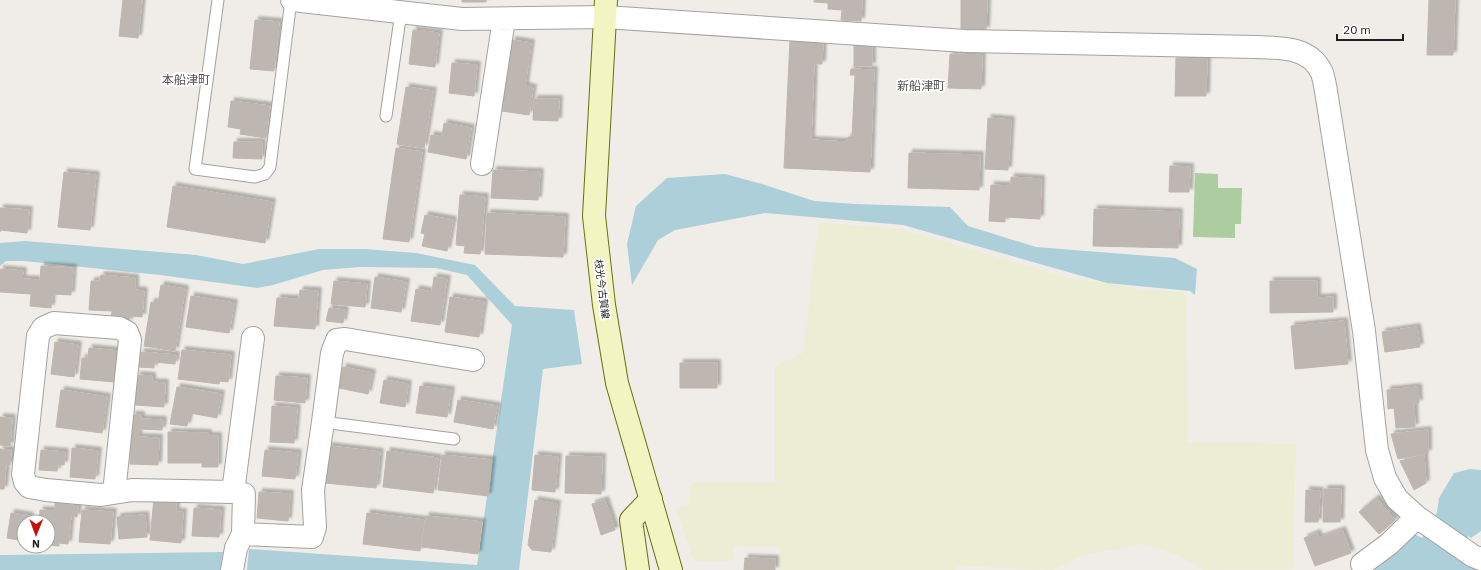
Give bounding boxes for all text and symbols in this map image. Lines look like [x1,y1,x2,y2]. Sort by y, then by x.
scale bar [1337,16,1403,42]
text: 20 m [1343,22,1371,37]
district label: 本船津町 [162,72,210,87]
district label: 新船津町 [897,78,945,93]
street label: 枝光今古賀線 [592,258,612,320]
north arrow [16,514,56,554]
text: N [32,537,40,551]

